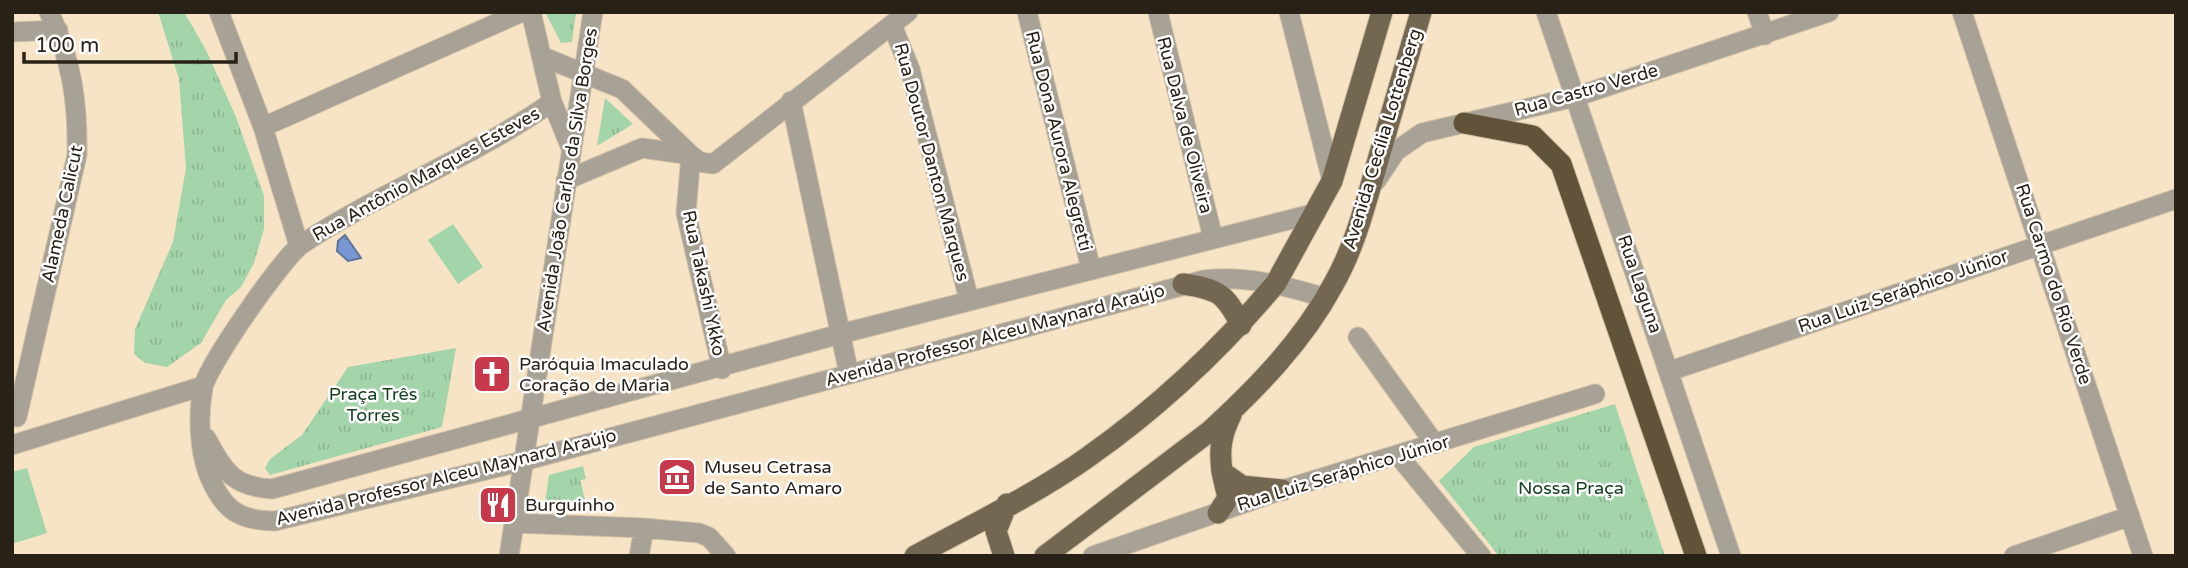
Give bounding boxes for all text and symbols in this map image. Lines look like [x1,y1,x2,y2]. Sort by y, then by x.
scale bar [24,21,236,65]
street label: Avenida João Carlos da Silva Borges [532,26,602,334]
street label: Avenida Cecília Lottenberg [1338,26,1426,252]
street label: Rua Dona Aurora Alegretti [1021,29,1097,253]
text: 100 m [35,33,99,58]
street label: Rua Dalva de Oliveira [1152,34,1218,216]
street label: Rua Doutor Danton Marques [890,40,974,284]
street label: Rua Castro Verde [1511,59,1661,121]
street label: Rua Antônio Marques Esteves [309,102,543,246]
street label: Alameda Calicut [37,143,87,285]
street label: Rua Carmo do Rio Verde [2011,181,2097,387]
street label: Rua Takashi Ykko [678,208,730,358]
street label: Rua Laguna [1613,232,1667,336]
street label: Rua Luiz Seráphico Júnior [1795,245,2011,337]
street label: Avenida Professor Alceu Maynard Araújo [823,279,1167,391]
church icon: Paróquia Imaculado Coração de Maria [471,353,513,395]
place label: Paróquia Imaculado Coração de Maria [519,353,689,396]
park label: Praça Três Torres [329,383,417,426]
street label: Avenida Professor Alceu Maynard Araújo [273,424,619,530]
street label: Rua Luiz Seráphico Júnior [1234,430,1452,516]
museum icon: Museu Cetrasa de Santo Amaro [656,456,698,498]
place label: Museu Cetrasa de Santo Amaro [704,456,842,499]
park label: Nossa Praça [1518,477,1624,499]
restaurant icon: Burguinho [477,484,519,526]
place label: Burguinho [525,494,615,516]

